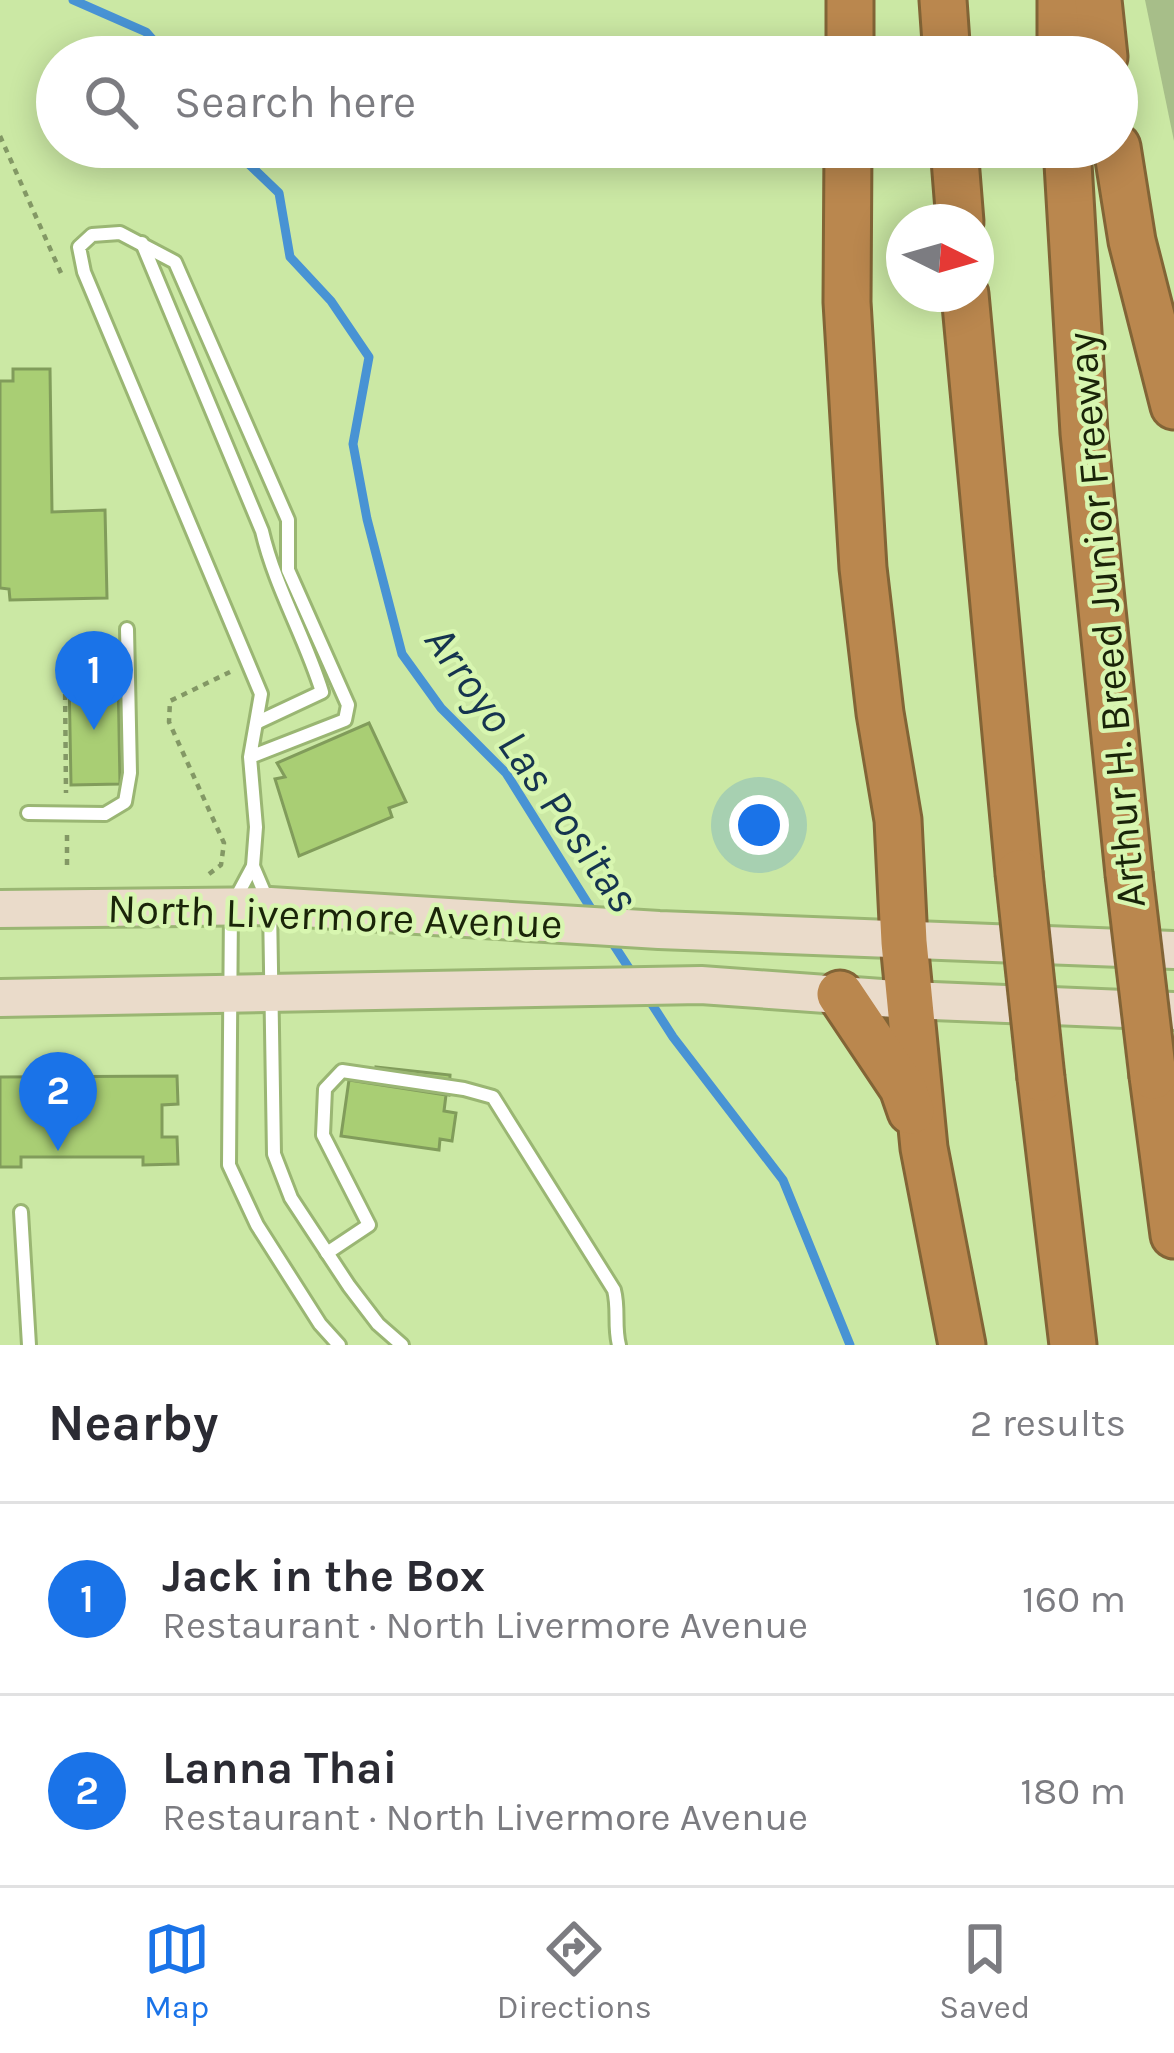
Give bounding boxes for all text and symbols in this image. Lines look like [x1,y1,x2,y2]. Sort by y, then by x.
search box [36,36,1138,168]
icon: search [78,69,144,135]
text: Search here [174,76,416,128]
north arrow [886,204,994,312]
street label: Arthur H. Breed Junior Freeway [1056,330,1156,910]
water label: Arroyo Las Positas [413,616,650,923]
pin: 1 [55,631,133,730]
your location [729,795,789,855]
street label: North Livermore Avenue [107,883,563,949]
pin: 2 [19,1052,97,1151]
text: Nearby [48,1393,218,1453]
text: 2 results [970,1400,1126,1446]
text: Jack in the Box [162,1550,485,1602]
text: 1 [80,1576,94,1622]
text: 160 m [1022,1576,1126,1622]
text: Restaurant · North Livermore Avenue [162,1602,808,1648]
text: Lanna Thai [162,1742,397,1794]
text: 2 [75,1768,99,1814]
text: 180 m [1020,1768,1126,1814]
text: Restaurant · North Livermore Avenue [162,1794,808,1840]
tab: Map [144,1916,210,2026]
tab: Directions [497,1916,652,2026]
tab: Saved [939,1916,1030,2026]

